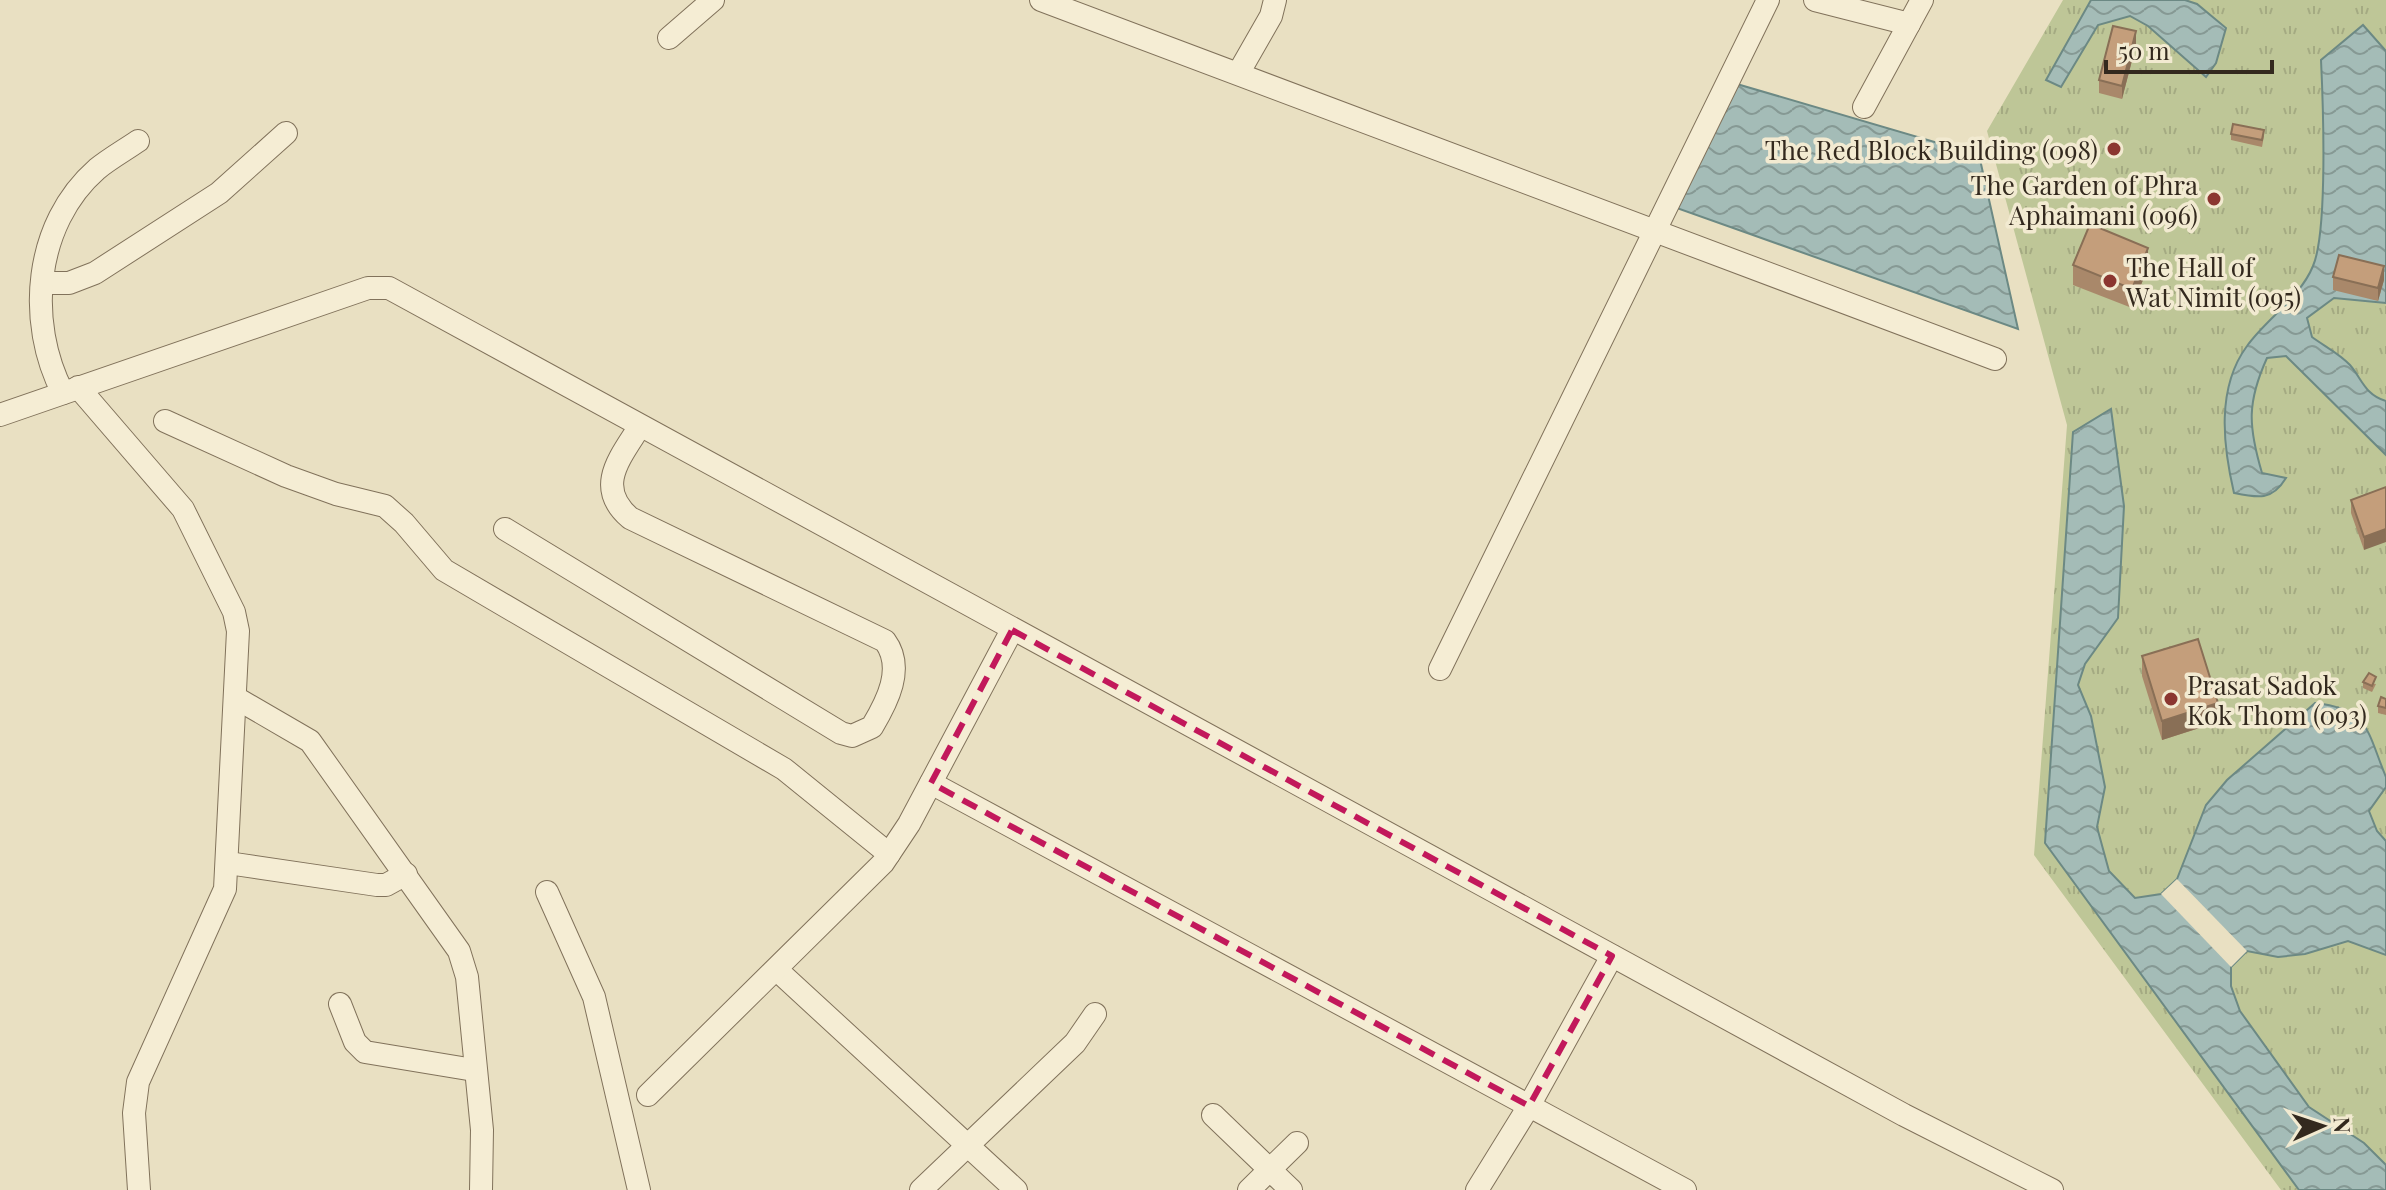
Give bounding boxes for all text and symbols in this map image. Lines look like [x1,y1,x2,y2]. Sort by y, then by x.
scale bar [2106,24,2272,74]
text: 50 m [2118,34,2170,66]
place label: The Red Block Building (098) [1765,132,2098,167]
marker: The Red Block Building (098) [2105,140,2123,158]
place label: The Garden of Phra Aphaimani (096) [1971,167,2198,232]
marker: The Garden of Phra Aphaimani (096) [2205,190,2223,208]
place label: The Hall of Wat Nimit (095) [2125,249,2301,314]
marker: The Hall of Wat Nimit (095) [2101,272,2119,290]
place label: Prasat Sadok Kok Thom (093) [2187,667,2367,732]
marker: Prasat Sadok Kok Thom (093) [2162,690,2180,708]
north arrow [2282,1086,2362,1166]
text: N [2328,1116,2358,1134]

